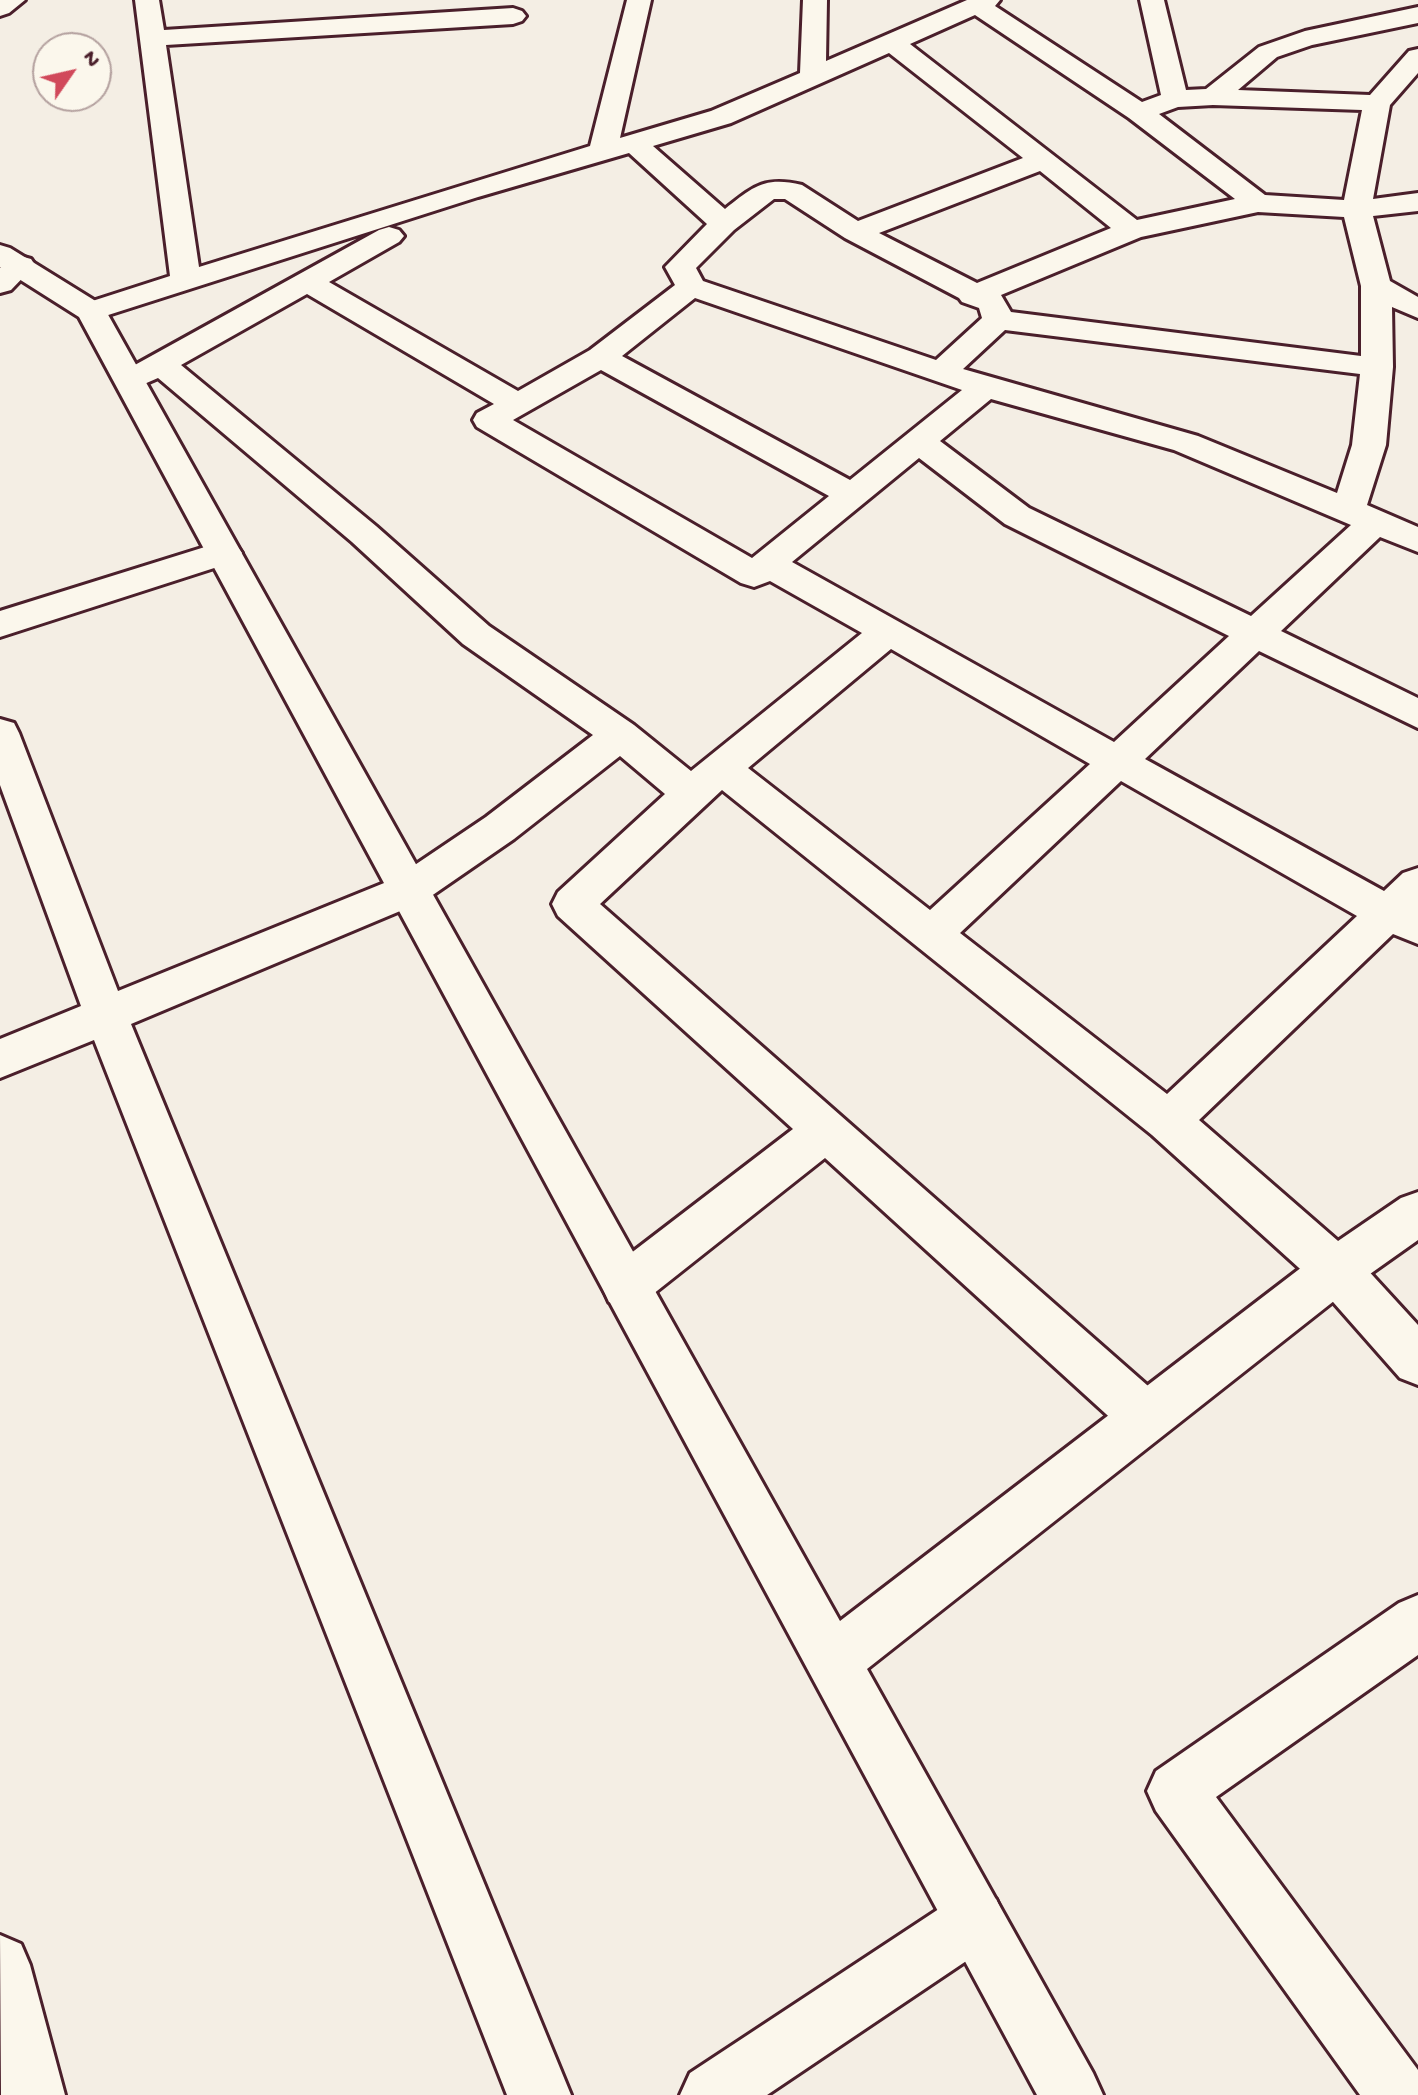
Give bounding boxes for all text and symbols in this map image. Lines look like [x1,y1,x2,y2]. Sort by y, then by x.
north arrow [32,32,112,112]
text: N [75,46,105,73]

